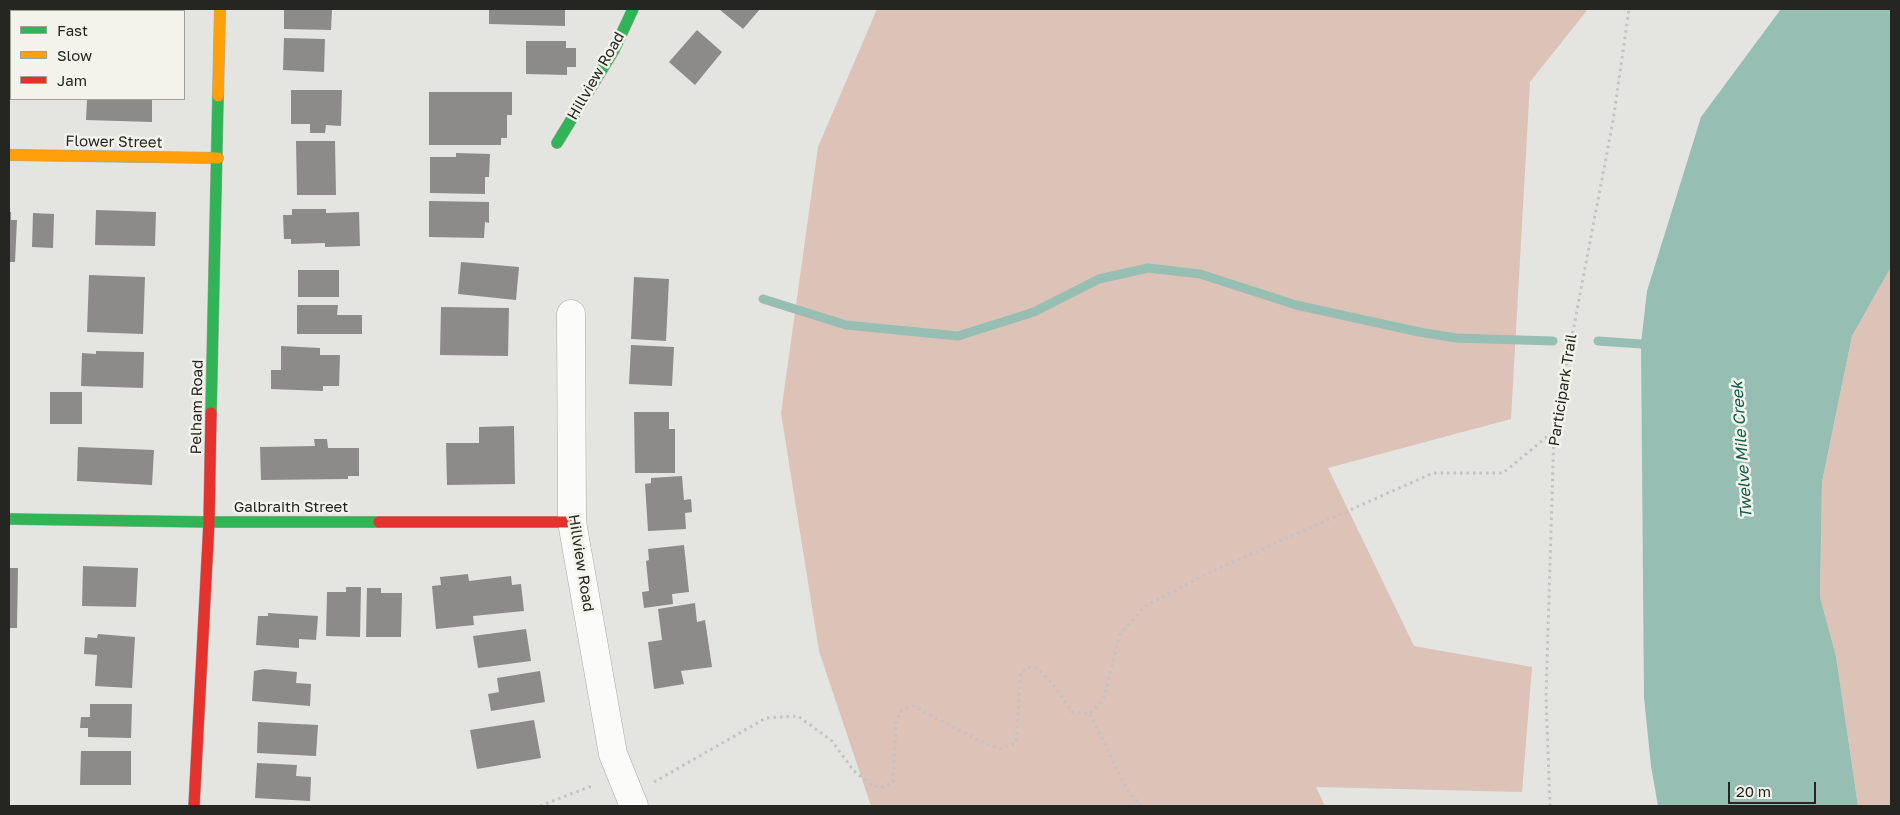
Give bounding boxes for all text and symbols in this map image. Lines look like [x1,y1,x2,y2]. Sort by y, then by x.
legend [10,10,185,100]
text: Fast [57,21,88,39]
street label: Hillview Road [564,29,628,123]
text: Slow [57,46,92,64]
text: Jam [57,71,87,89]
street label: Flower Street [65,132,163,152]
street label: Participark Trail [1545,333,1581,447]
street label: Pelham Road [187,360,207,454]
water label: Twelve Mile Creek [1728,380,1756,520]
street label: Galbraith Street [234,498,348,516]
street label: Hillview Road [564,513,598,613]
scale bar [1730,772,1818,804]
text: 20 m [1736,782,1771,800]

